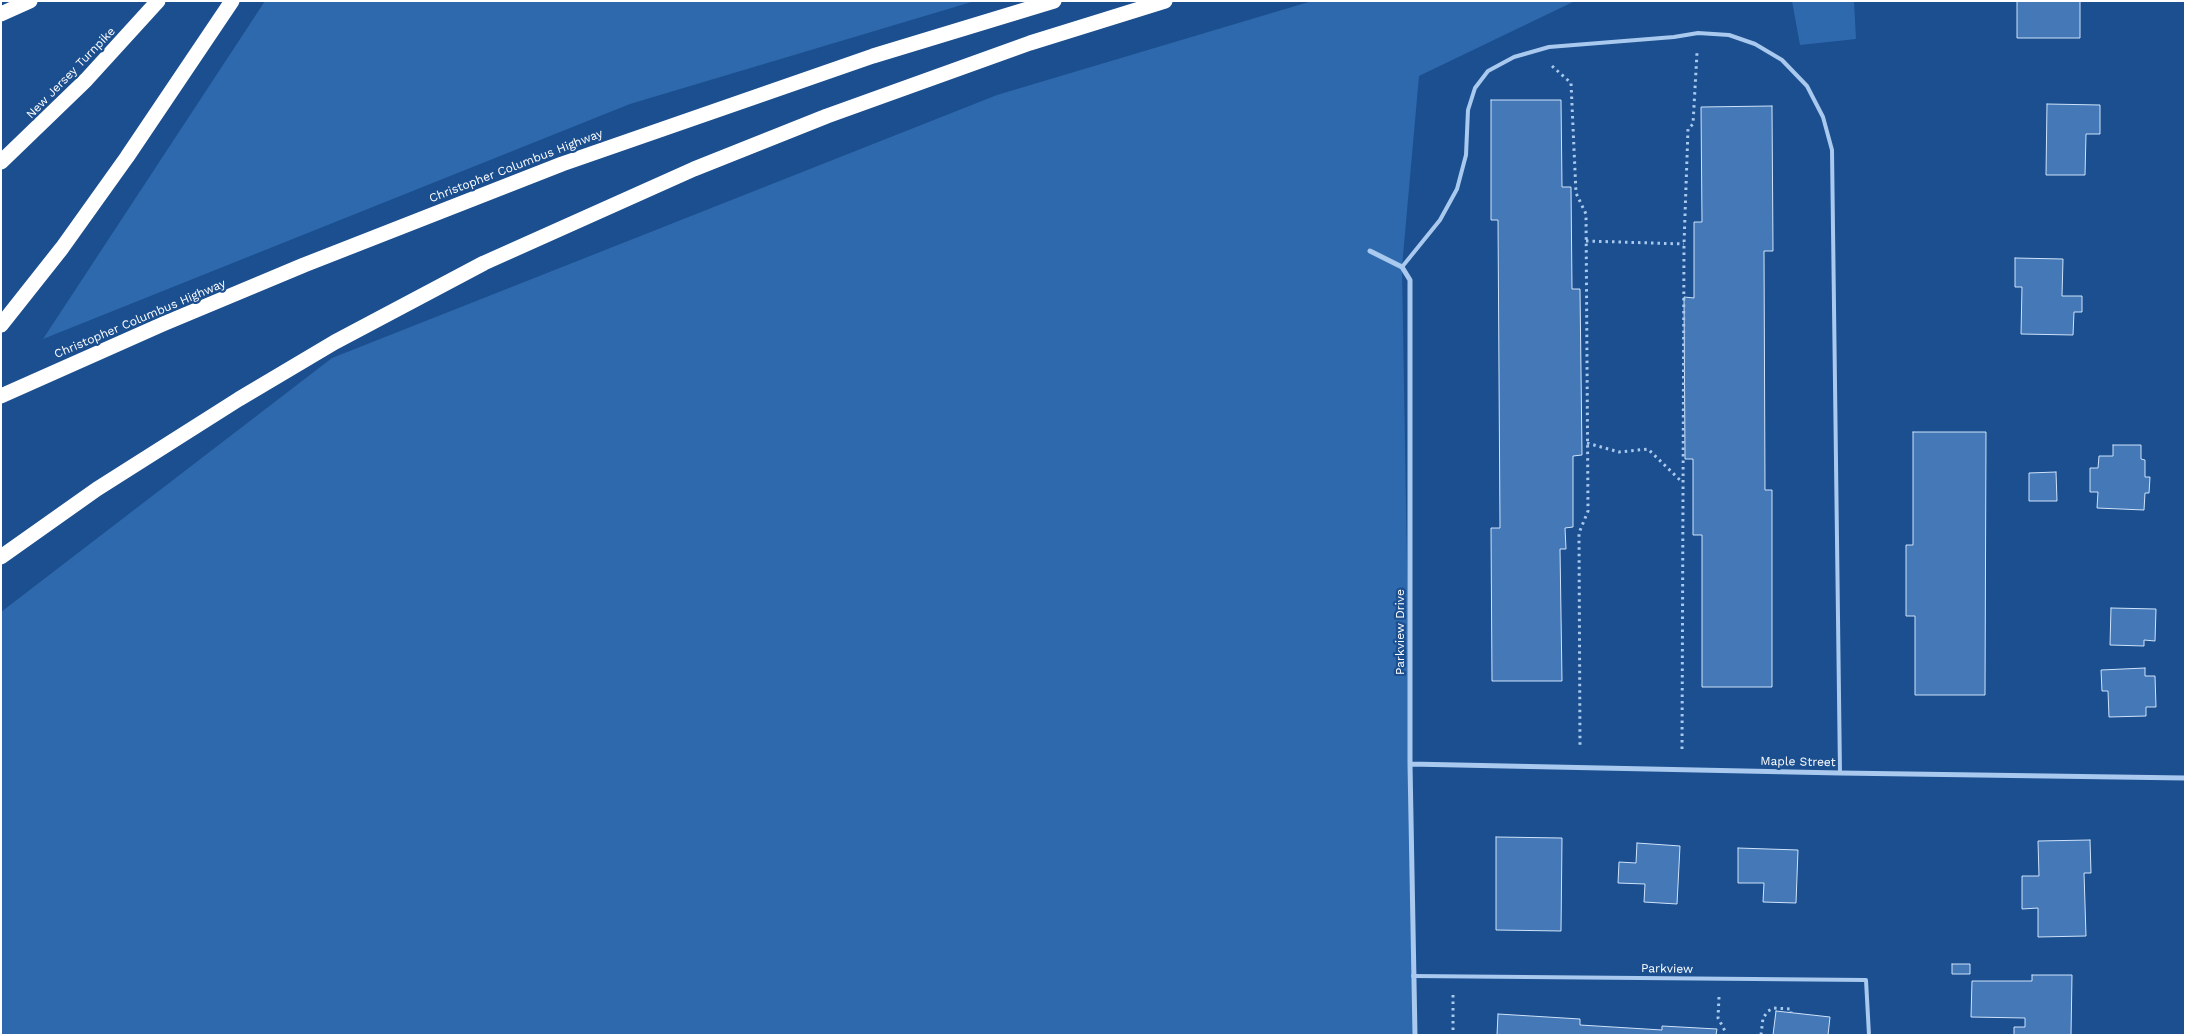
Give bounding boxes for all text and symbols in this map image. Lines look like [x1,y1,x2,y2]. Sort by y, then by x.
street label: New Jersey Turnpike [24,24,118,122]
street label: Christopher Columbus Highway [427,126,605,206]
street label: Christopher Columbus Highway [52,276,228,362]
street label: Parkview Drive [1393,589,1407,675]
street label: Maple Street [1760,754,1836,770]
street label: Parkview [1641,961,1693,977]

